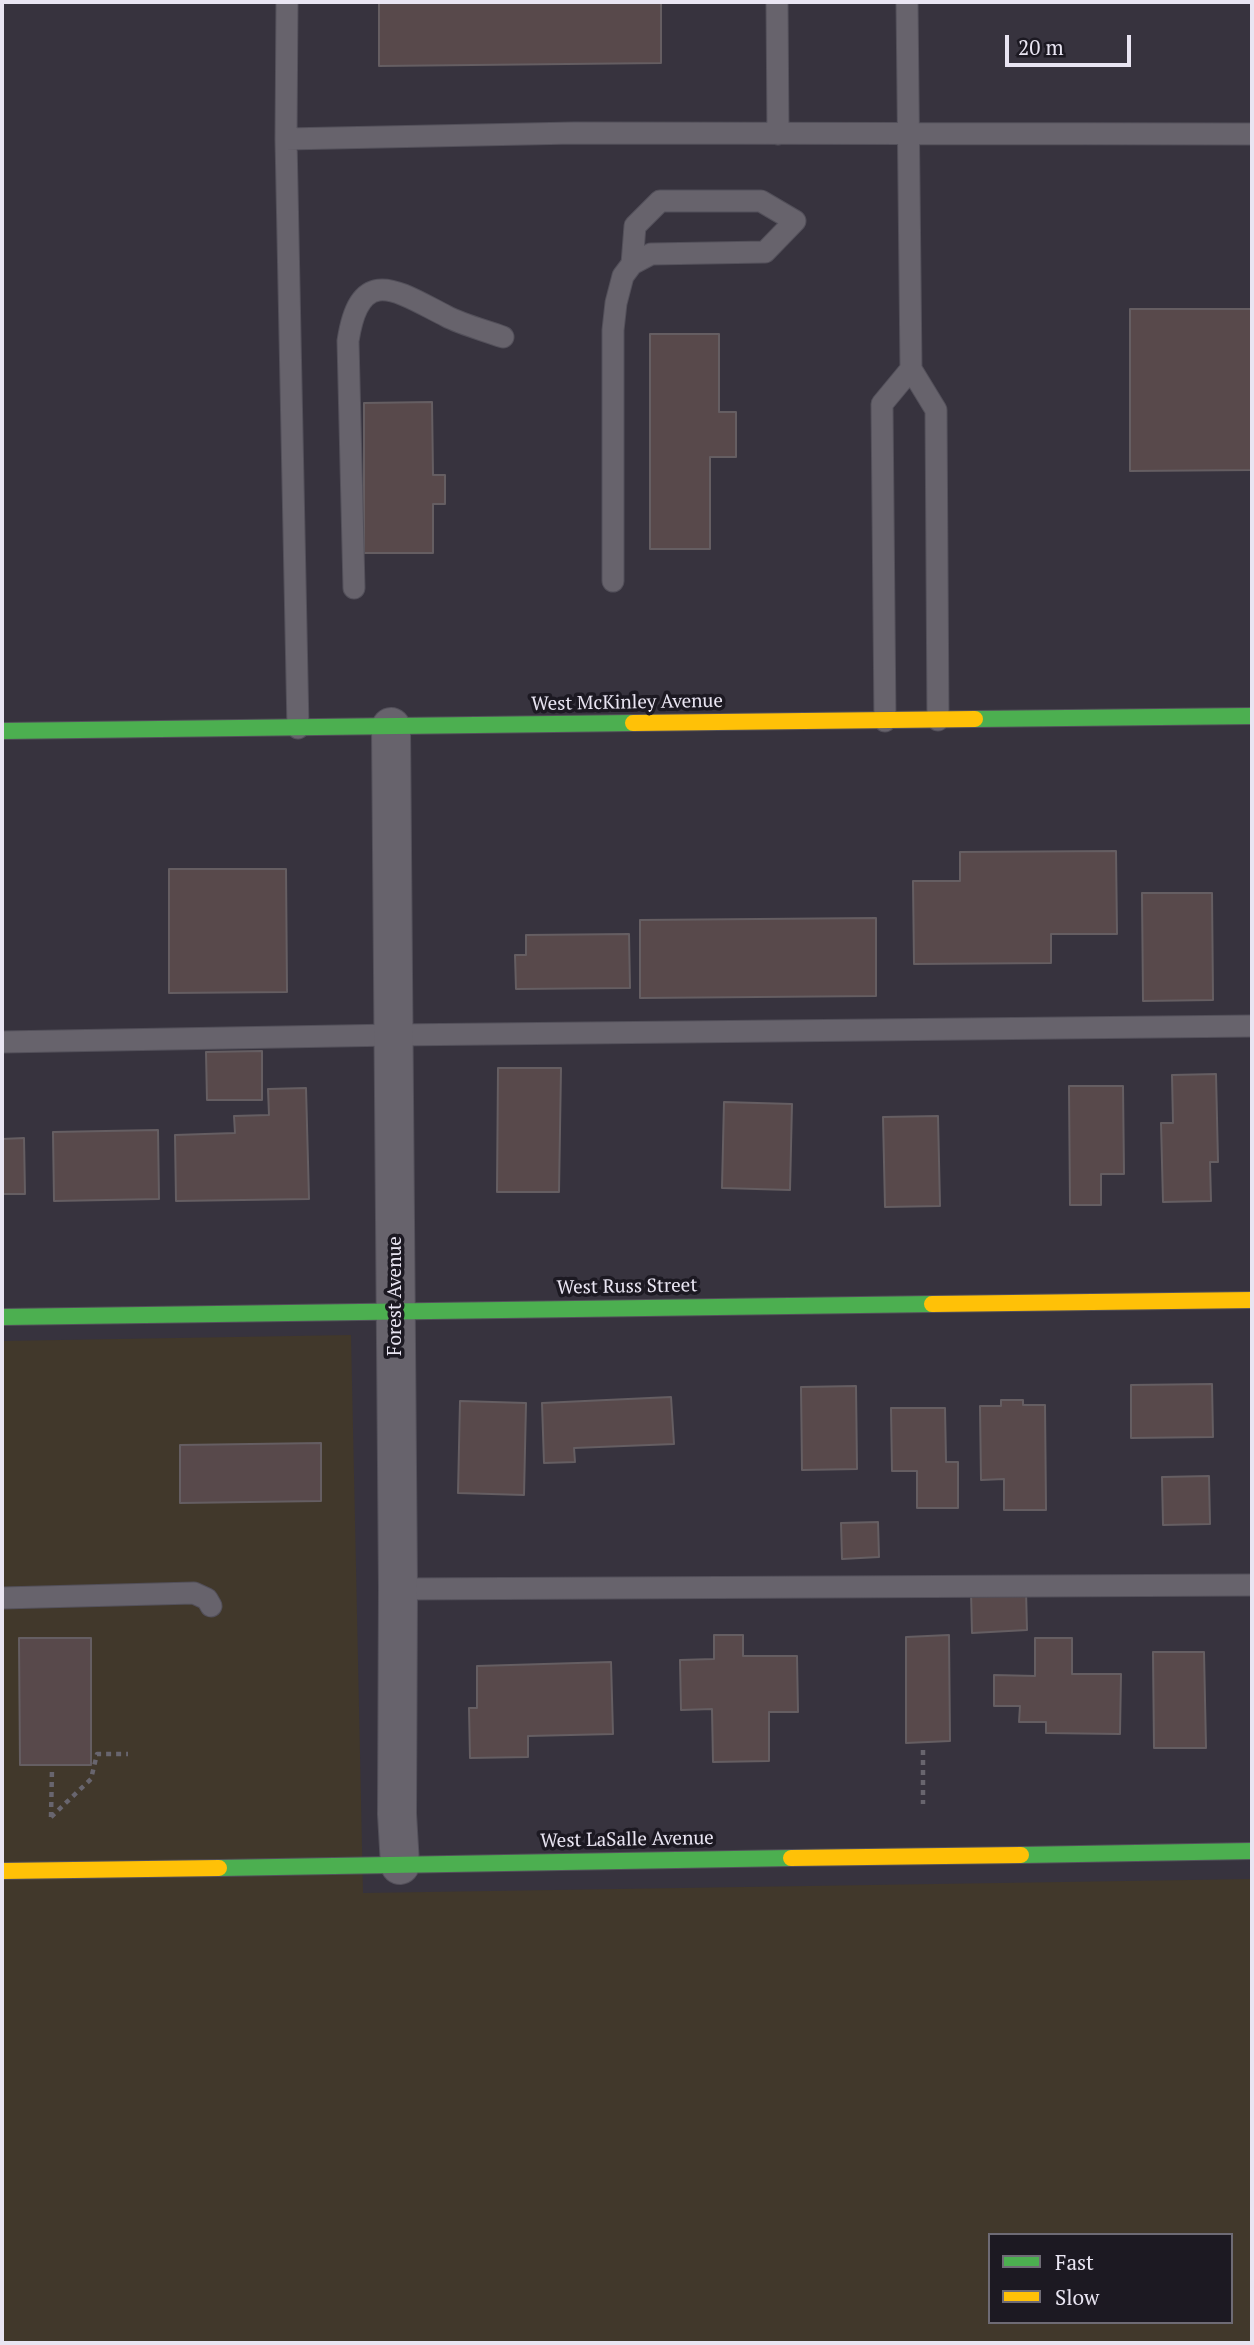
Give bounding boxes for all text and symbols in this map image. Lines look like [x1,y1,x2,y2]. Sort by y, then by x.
scale bar [1009,21,1135,65]
text: 20 m [1018,33,1064,61]
street label: West McKinley Avenue [531,690,723,716]
street label: Forest Avenue [385,1236,407,1356]
street label: West Russ Street [556,1274,698,1300]
street label: West LaSalle Avenue [540,1827,714,1853]
legend [988,2233,1233,2324]
text: Fast [1055,2248,1094,2276]
text: Slow [1055,2283,1099,2311]

